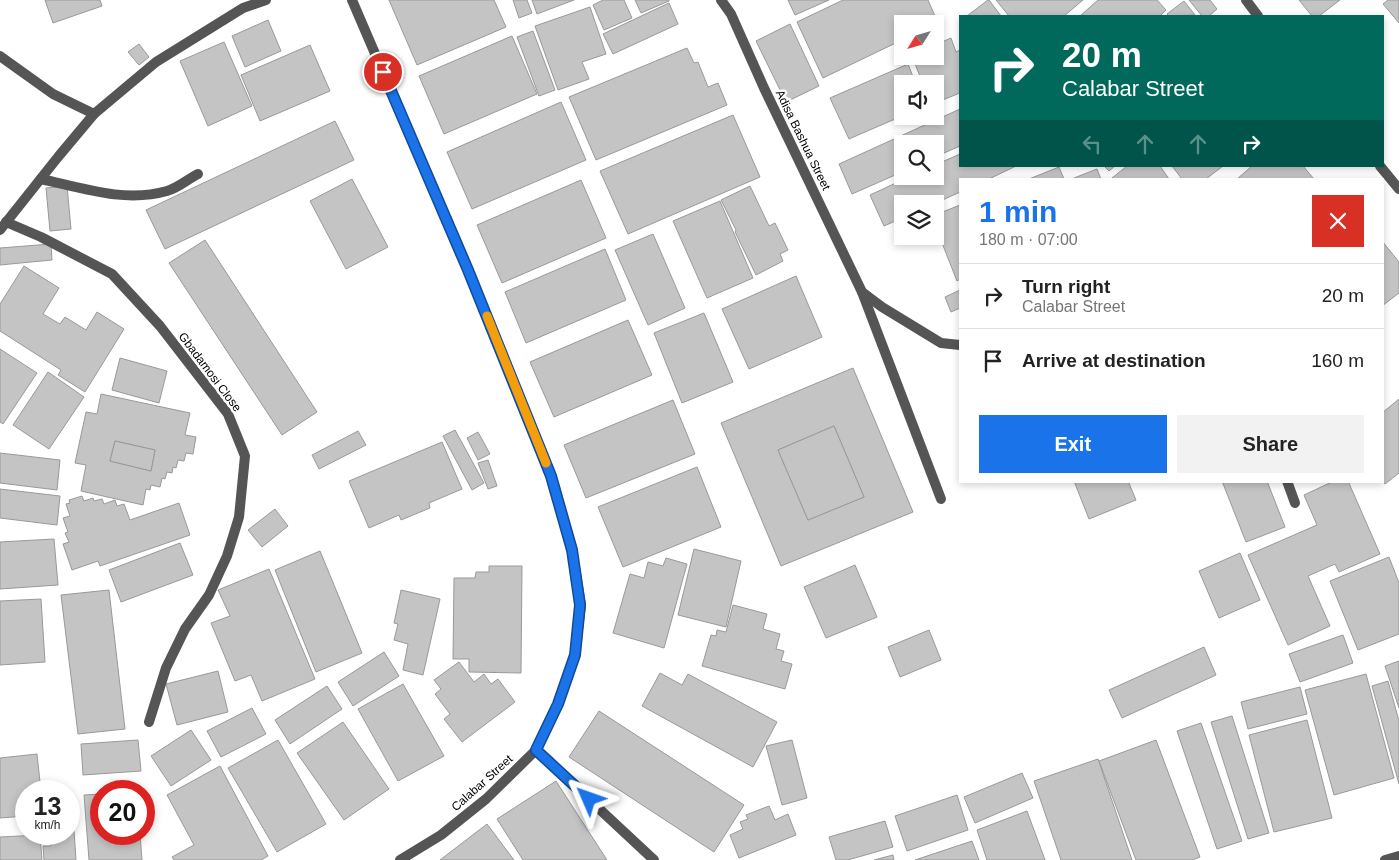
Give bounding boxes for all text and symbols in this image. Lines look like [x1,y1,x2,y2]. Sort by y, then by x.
north arrow [894,15,944,65]
map controls [894,15,944,245]
icon: right [979,35,1044,100]
text: 20 m [1062,35,1142,74]
pin [362,51,404,93]
icon: arrive [369,58,397,86]
button: sound [894,75,944,125]
text: Calabar Street [1062,76,1204,101]
street label: Adisa Bashua Street [773,88,834,193]
icon: left [1078,130,1106,158]
icon: ahead [1131,130,1159,158]
icon: ahead [1184,130,1212,158]
icon: right [1237,130,1265,158]
button: search [894,135,944,185]
button: layers [894,195,944,245]
text: 1 min [979,195,1057,228]
button: close [1312,195,1364,247]
text: 180 m · 07:00 [979,231,1078,248]
text: Turn right [1022,276,1110,297]
icon: right [979,282,1007,310]
text: 20 m [1322,285,1364,306]
text: Calabar Street [1022,298,1125,315]
street label: Gbadamosi Close [176,330,244,415]
icon: arrive [979,347,1007,375]
text: Arrive at destination [1022,350,1206,371]
text: 160 m [1311,350,1364,371]
button: Exit [979,415,1167,473]
button: Share [1177,415,1364,473]
street label: Calabar Street [449,751,516,814]
position arrow [562,772,614,824]
speed limit sign: 20 [90,780,155,845]
text: 13 [34,792,61,820]
text: km/h [34,818,61,832]

